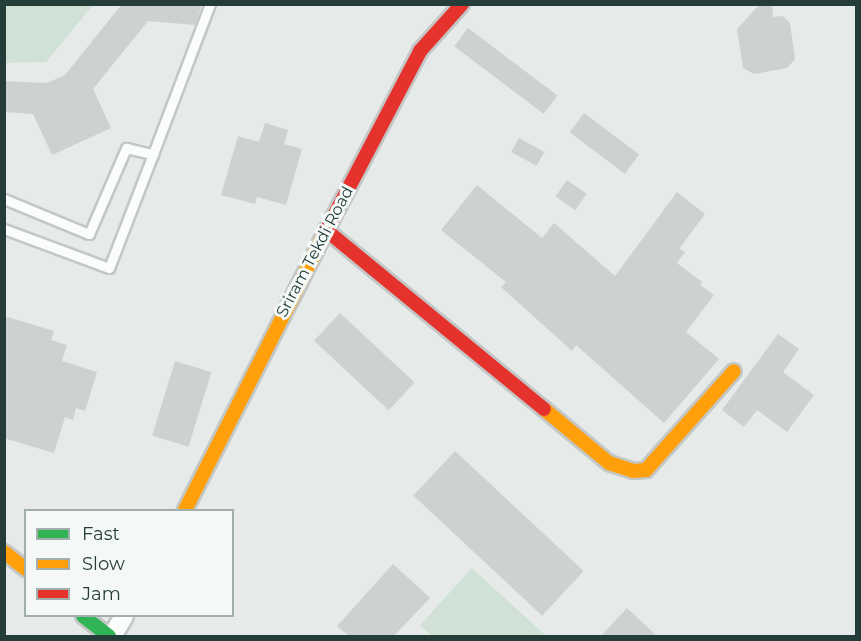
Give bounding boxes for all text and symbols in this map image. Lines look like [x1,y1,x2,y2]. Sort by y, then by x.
street label: Sriram Tekdi Road [272,183,358,321]
legend [24,509,234,617]
text: Fast [82,523,120,545]
text: Slow [82,553,125,575]
text: Jam [82,583,121,605]

